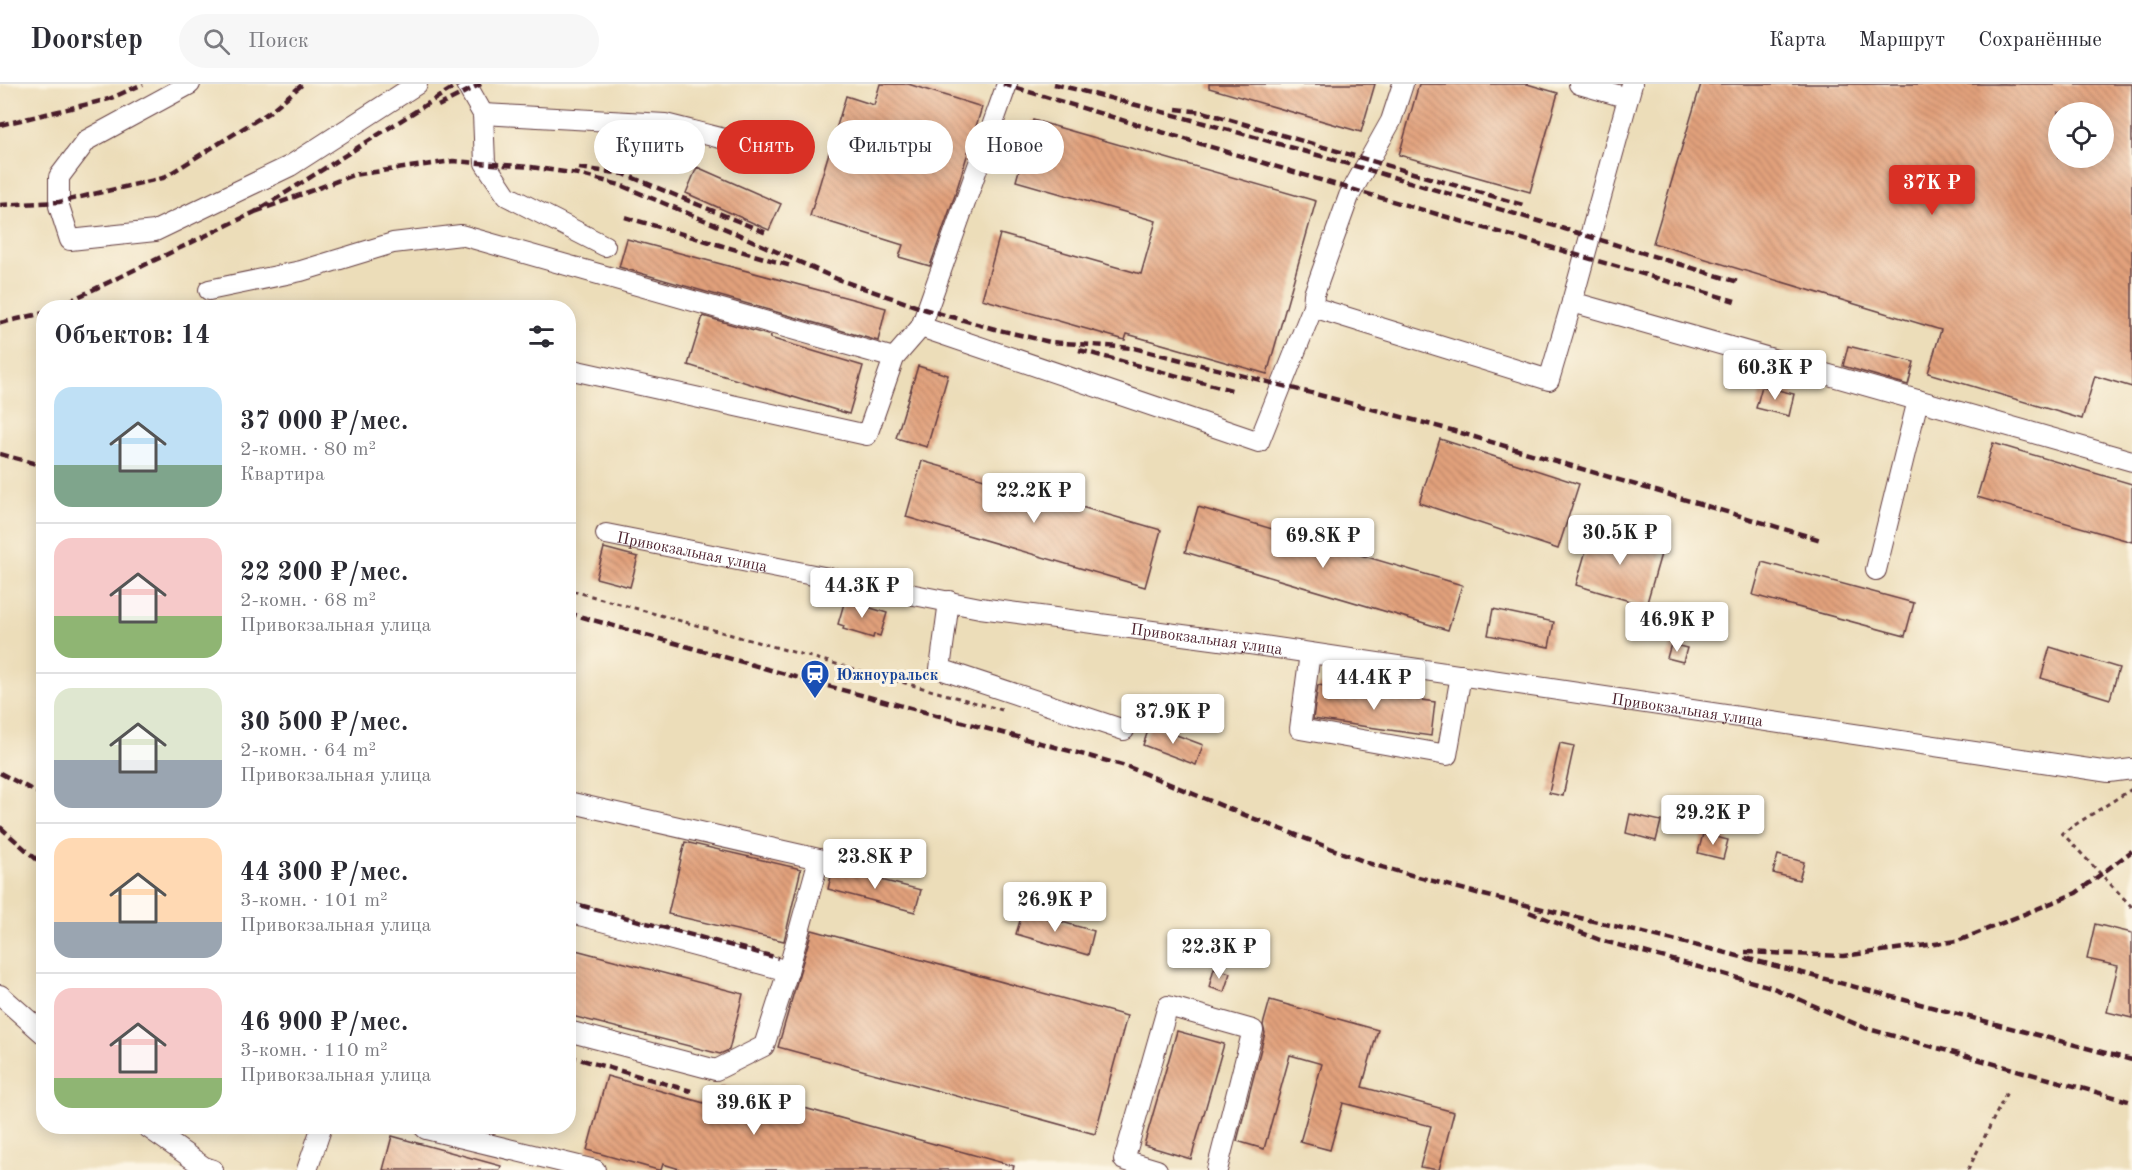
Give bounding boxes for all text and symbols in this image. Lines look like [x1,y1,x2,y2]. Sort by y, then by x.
search box [179,14,599,68]
icon: search [200,25,233,58]
text: Doorstep [30,27,143,55]
text: Поиск [248,30,309,52]
text: Карта [1769,30,1826,51]
text: Маршрут [1859,30,1945,51]
text: Сохранённые [1978,30,2102,51]
map controls [2048,102,2114,168]
button: locate [2048,102,2114,168]
chip: Купить [594,120,705,174]
chip: Снять [717,120,815,174]
chip: Фильтры [827,120,953,174]
chip: Новое [965,120,1064,174]
pin: 37K ₽ [1890,165,1974,216]
text: 37K ₽ [1903,174,1961,194]
icon: filters [525,320,558,353]
text: Объектов: 14 [54,323,210,349]
pin: 60.3K ₽ [1720,350,1830,401]
text: 60.3K ₽ [1737,359,1813,379]
text: 37 000 ₽/мес. [240,409,408,435]
icon: home [102,411,174,483]
text: 2-комн. · 80 m² [240,440,376,460]
text: Квартира [240,465,325,485]
pin: 22.2K ₽ [979,473,1089,524]
text: 22.2K ₽ [996,482,1072,502]
pin: 30.5K ₽ [1565,515,1675,566]
pin: 69.8K ₽ [1268,518,1378,569]
text: 30.5K ₽ [1582,524,1658,544]
text: 69.8K ₽ [1285,527,1361,547]
street label: Привокзальная улица [615,530,769,576]
text: 22 200 ₽/мес. [240,560,408,586]
icon: home [102,562,174,634]
pin: 44.3K ₽ [807,568,917,619]
text: 44.3K ₽ [824,577,900,597]
text: 2-комн. · 68 m² [240,591,376,611]
pin: 46.9K ₽ [1622,602,1732,653]
text: 46.9K ₽ [1639,611,1715,631]
text: Привокзальная улица [240,616,431,636]
street label: Привокзальная улица [1129,622,1284,659]
station icon: Южноуральск [799,658,831,700]
pin: 44.4K ₽ [1319,660,1429,711]
place label: Южноуральск [836,668,939,684]
text: 44.4K ₽ [1336,669,1412,689]
street label: Привокзальная улица [1610,692,1764,730]
pin: 37.9K ₽ [1118,694,1228,745]
text: 37.9K ₽ [1135,703,1211,723]
text: 30 500 ₽/мес. [240,710,408,736]
icon: home [102,712,174,784]
text: 2-комн. · 64 m² [240,741,376,761]
text: Привокзальная улица [240,766,431,786]
pin: 29.2K ₽ [1658,795,1768,846]
text: 29.2K ₽ [1675,804,1751,824]
pin: 23.8K ₽ [820,839,930,890]
text: 23.8K ₽ [837,848,913,868]
text: 44 300 ₽/мес. [240,860,408,886]
icon: home [102,862,174,934]
pin: 26.9K ₽ [1000,882,1110,933]
text: 3-комн. · 101 m² [240,891,388,911]
text: 26.9K ₽ [1017,891,1093,911]
text: Привокзальная улица [240,916,431,936]
pin: 22.3K ₽ [1164,929,1274,980]
text: 22.3K ₽ [1181,938,1257,958]
text: 46 900 ₽/мес. [240,1010,408,1036]
icon: home [102,1012,174,1084]
text: 3-комн. · 110 m² [240,1041,388,1061]
text: Привокзальная улица [240,1066,431,1086]
pin: 39.6K ₽ [699,1085,809,1136]
text: 39.6K ₽ [716,1094,792,1114]

